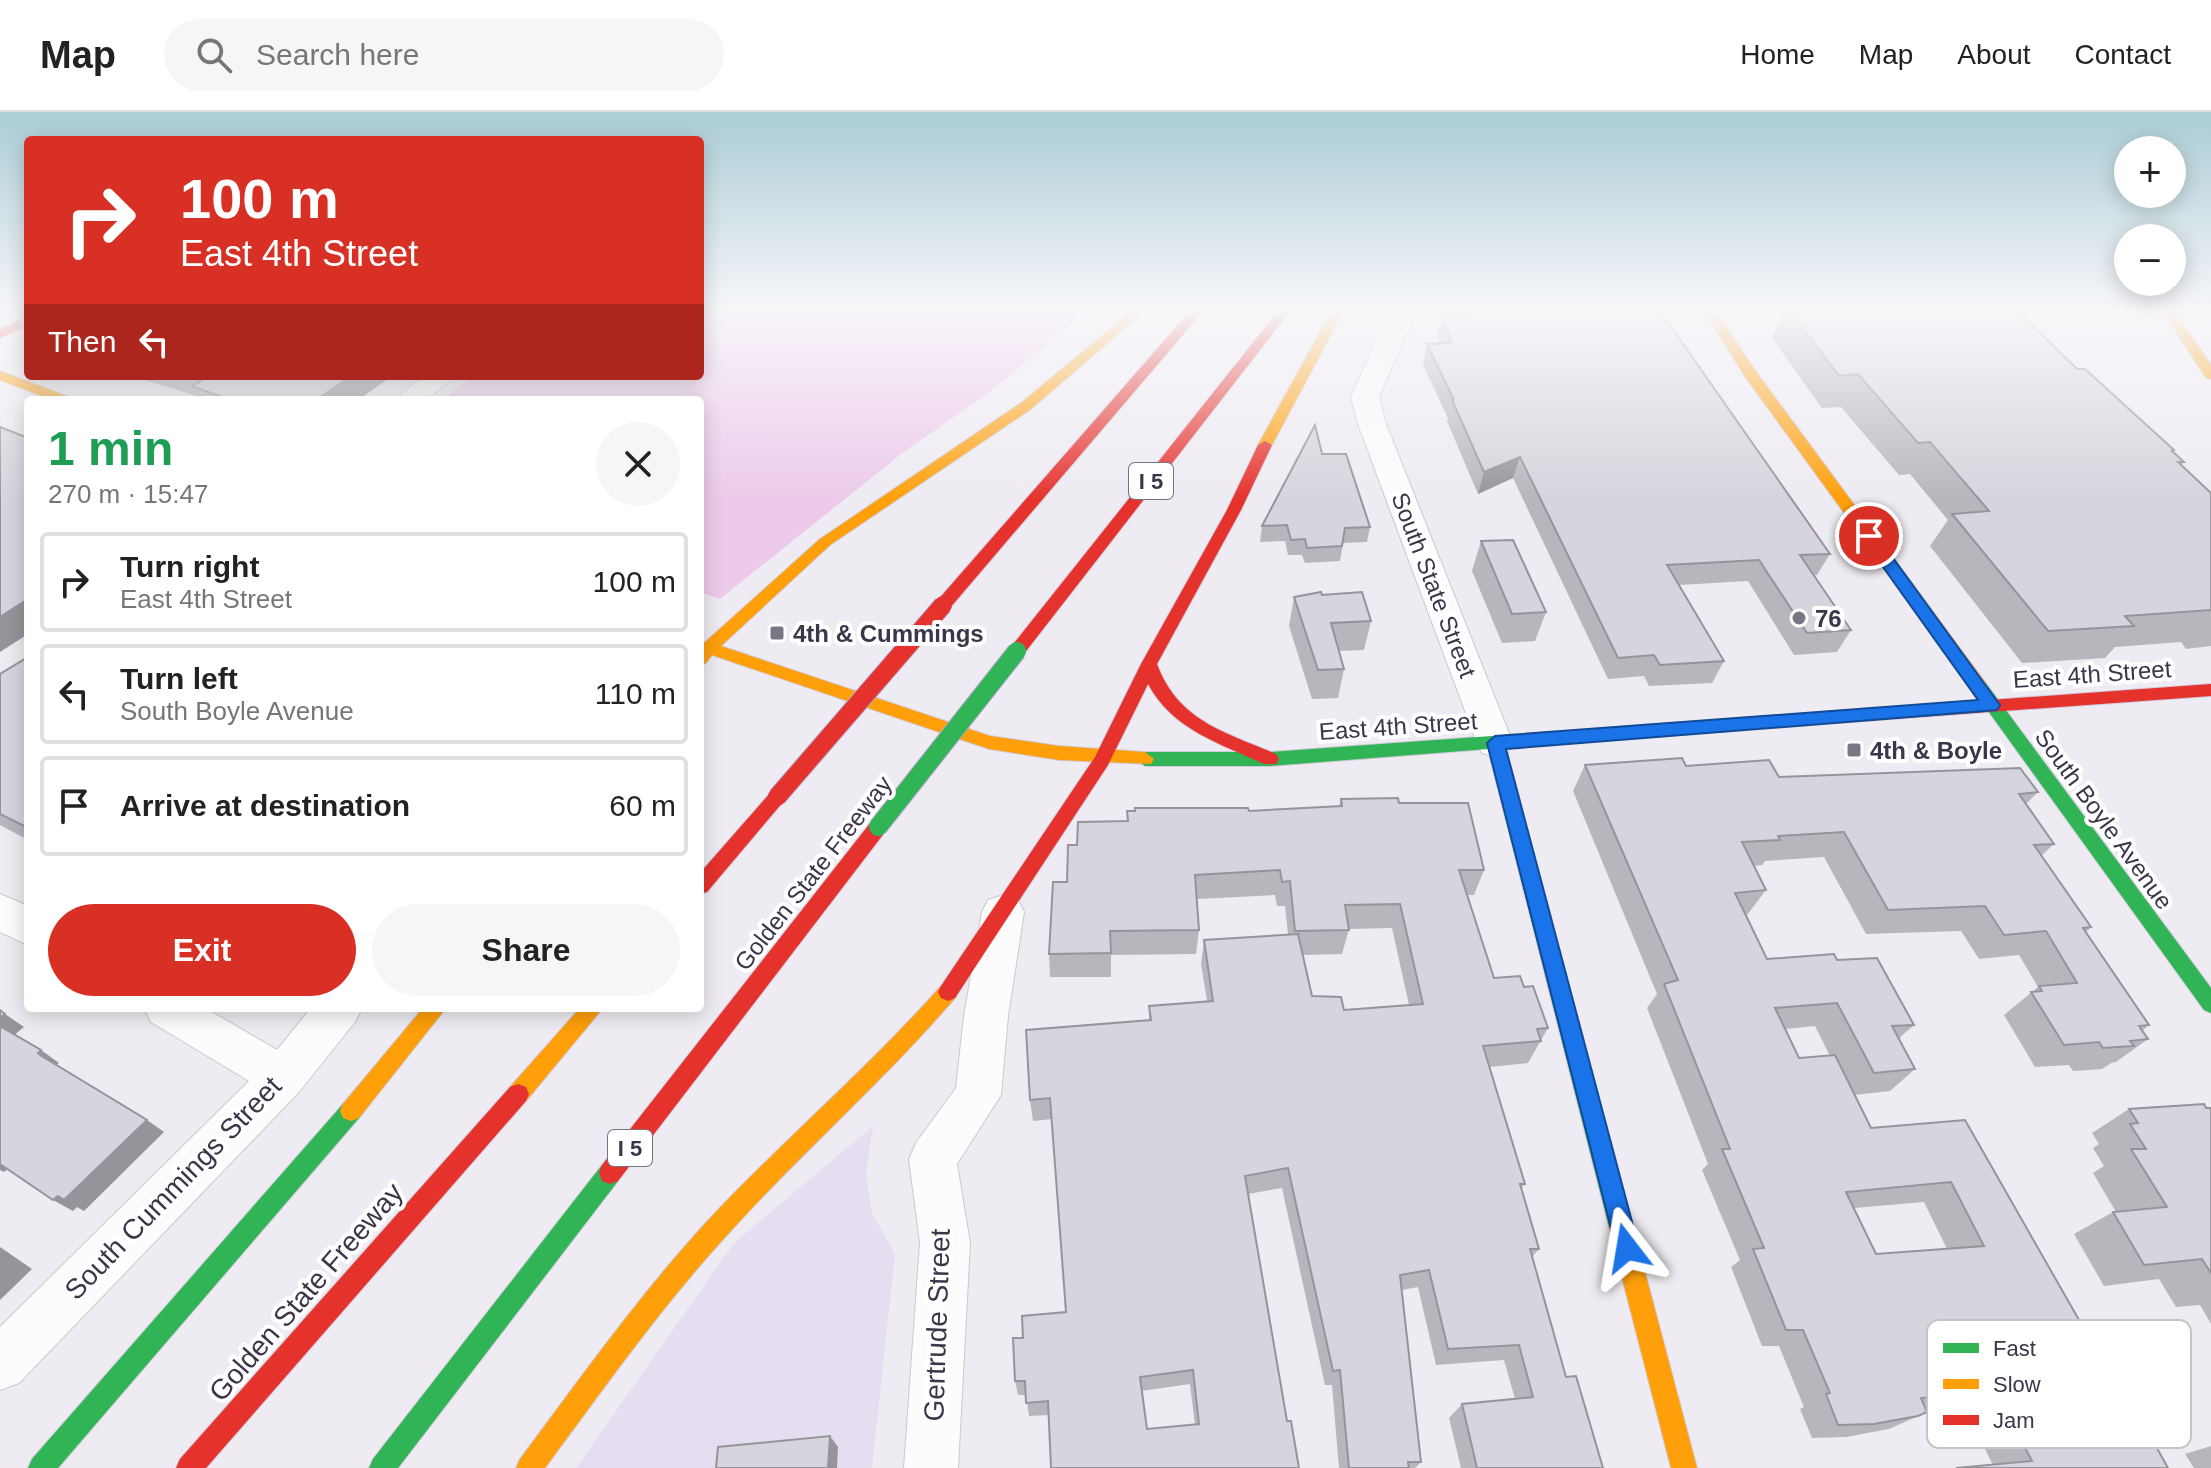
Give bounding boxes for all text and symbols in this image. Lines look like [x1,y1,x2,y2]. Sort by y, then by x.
search box [164,19,724,91]
icon: search [192,33,236,77]
text: Map [40,34,116,76]
text: Search here [256,38,419,71]
text: Home [1740,39,1815,70]
text: Map [1859,39,1913,70]
text: About [1957,39,2031,70]
text: Contact [2075,39,2171,70]
map controls [2114,136,2186,296]
button: + [2114,136,2186,208]
text: 100 m [180,167,339,230]
icon: right [48,168,152,272]
button: − [2114,224,2186,296]
text: East 4th Street [180,233,418,274]
icon: left [132,320,176,364]
text: Then [48,325,116,358]
text: 1 min [48,422,173,475]
button: close [596,422,680,506]
road number: I 5 [1129,463,1173,499]
text: 270 m · 15:47 [48,479,208,509]
street label: South State Street [1386,489,1482,682]
pin [1835,502,1903,570]
icon: arrive [1847,514,1891,558]
text: Turn right [120,550,259,583]
icon: right [52,560,96,604]
text: 100 m [593,565,676,598]
text: East 4th Street [120,584,292,614]
place label: 76 [1815,605,1842,632]
marker: 76 [1790,609,1808,627]
place label: 4th & Cummings [793,620,984,647]
marker: 4th & Cummings [768,624,786,642]
street label: East 4th Street [2012,655,2172,693]
text: Turn left [120,662,238,695]
icon: left [52,672,96,716]
text: 110 m [595,677,676,710]
text: South Boyle Avenue [120,696,354,726]
street label: East 4th Street [1318,707,1478,745]
street label: South Boyle Avenue [2030,724,2178,914]
place label: 4th & Boyle [1870,737,2002,764]
marker: 4th & Boyle [1845,741,1863,759]
street label: Golden State Freeway [729,771,897,975]
icon: arrive [52,784,96,828]
text: Arrive at destination [120,789,410,822]
text: 60 m [609,789,676,822]
button: Exit [48,904,356,996]
button: Share [372,904,680,996]
street label: South Cummings Street [59,1070,288,1306]
road number: I 5 [608,1130,652,1166]
street label: Golden State Freeway [203,1177,409,1407]
position arrow [1585,1206,1669,1290]
street label: Gertrude Street [918,1228,956,1422]
legend [1927,1320,2191,1448]
text: Fast [1993,1336,2036,1361]
text: Slow [1993,1372,2041,1397]
text: Jam [1993,1408,2035,1433]

